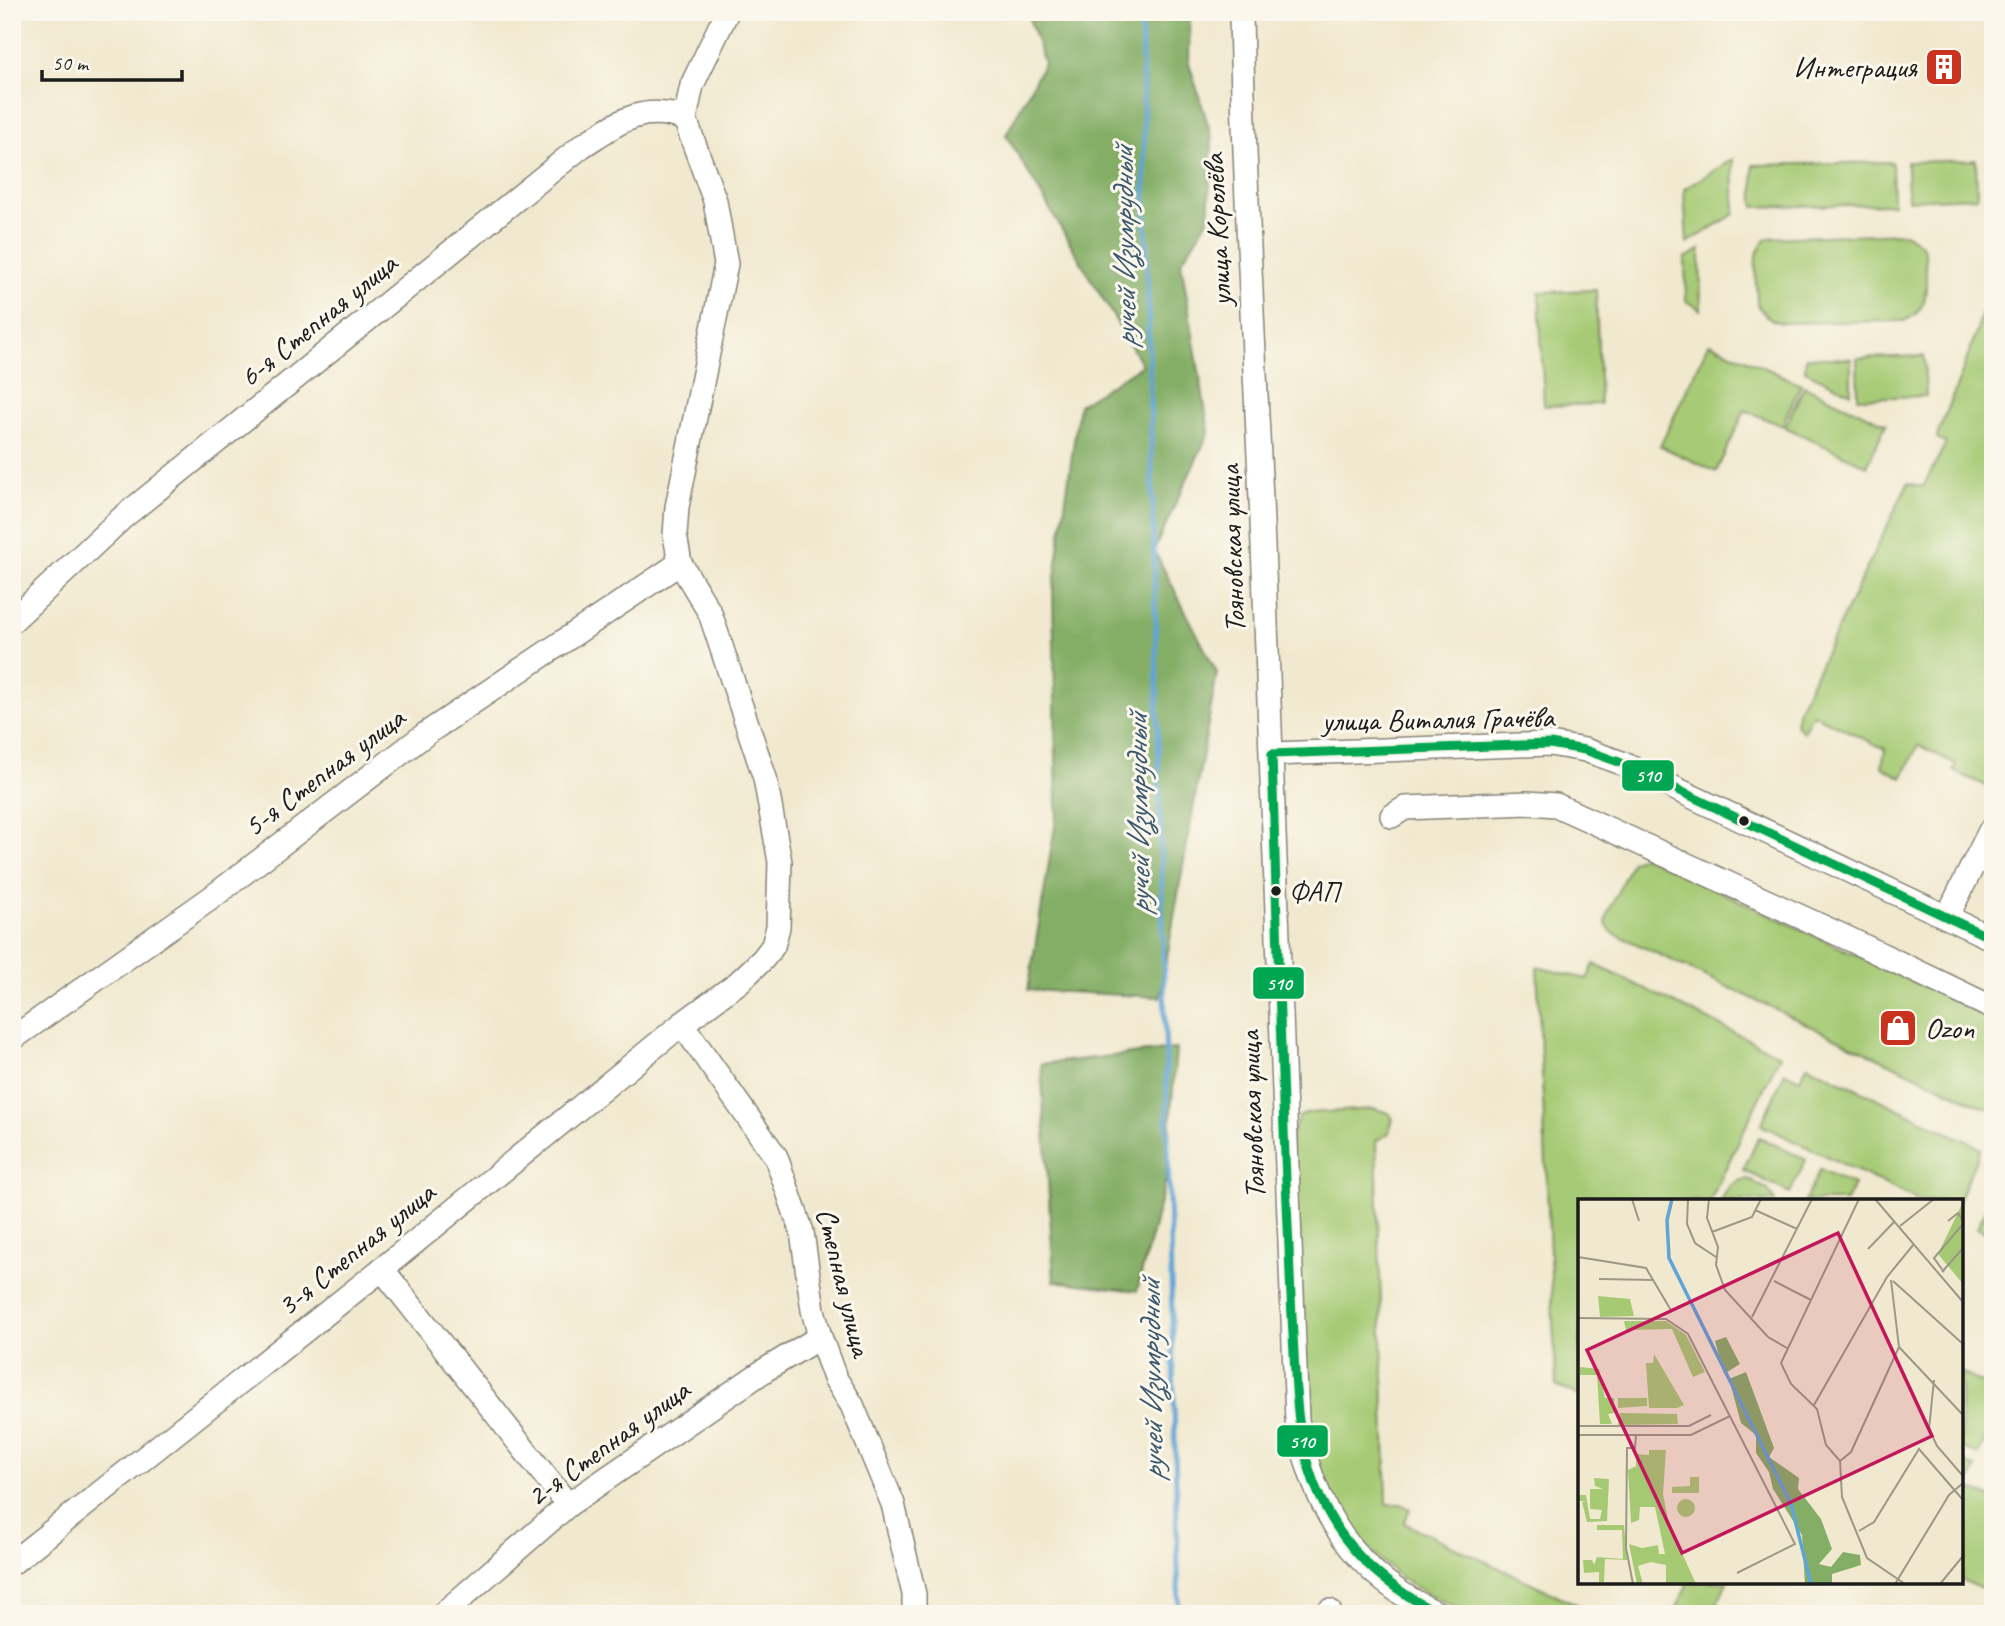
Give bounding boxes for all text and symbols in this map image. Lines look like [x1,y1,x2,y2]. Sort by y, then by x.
scale bar [42,38,182,82]
building icon: Интеграция [1923,46,1965,88]
place label: Интеграция [1793,48,1918,86]
text: 50 m [52,50,90,76]
water label: ручей Изумрудный [1102,139,1146,349]
street label: улица Королёва [1194,151,1240,309]
street label: 6-я Степная улица [231,244,406,395]
street label: Тояновская улица [1210,462,1254,634]
street label: 5-я Степная улица [236,698,414,845]
street label: улица Виталия Грачёва [1320,698,1556,740]
water label: ручей Изумрудный [1116,706,1160,916]
line badge: 510 [1621,759,1675,792]
text: 510 [1635,764,1663,788]
unlabelled marker [1737,814,1751,828]
place label: ФАП [1289,874,1342,909]
marker: ФАП [1269,884,1283,898]
line badge: 510 [1252,966,1305,1000]
text: 510 [1266,972,1294,996]
shop icon: Ozon [1877,1007,1919,1049]
place label: Ozon [1925,1009,1975,1047]
street label: Тояновская улица [1230,1028,1274,1200]
street label: 3-я Степная улица [269,1173,444,1324]
inset map [1578,1199,1963,1584]
street label: Степная улица [807,1204,881,1363]
water label: ручей Изумрудный [1129,1272,1173,1482]
street label: 2-я Степная улица [519,1370,698,1515]
line badge: 510 [1276,1424,1329,1458]
text: 510 [1289,1430,1317,1454]

